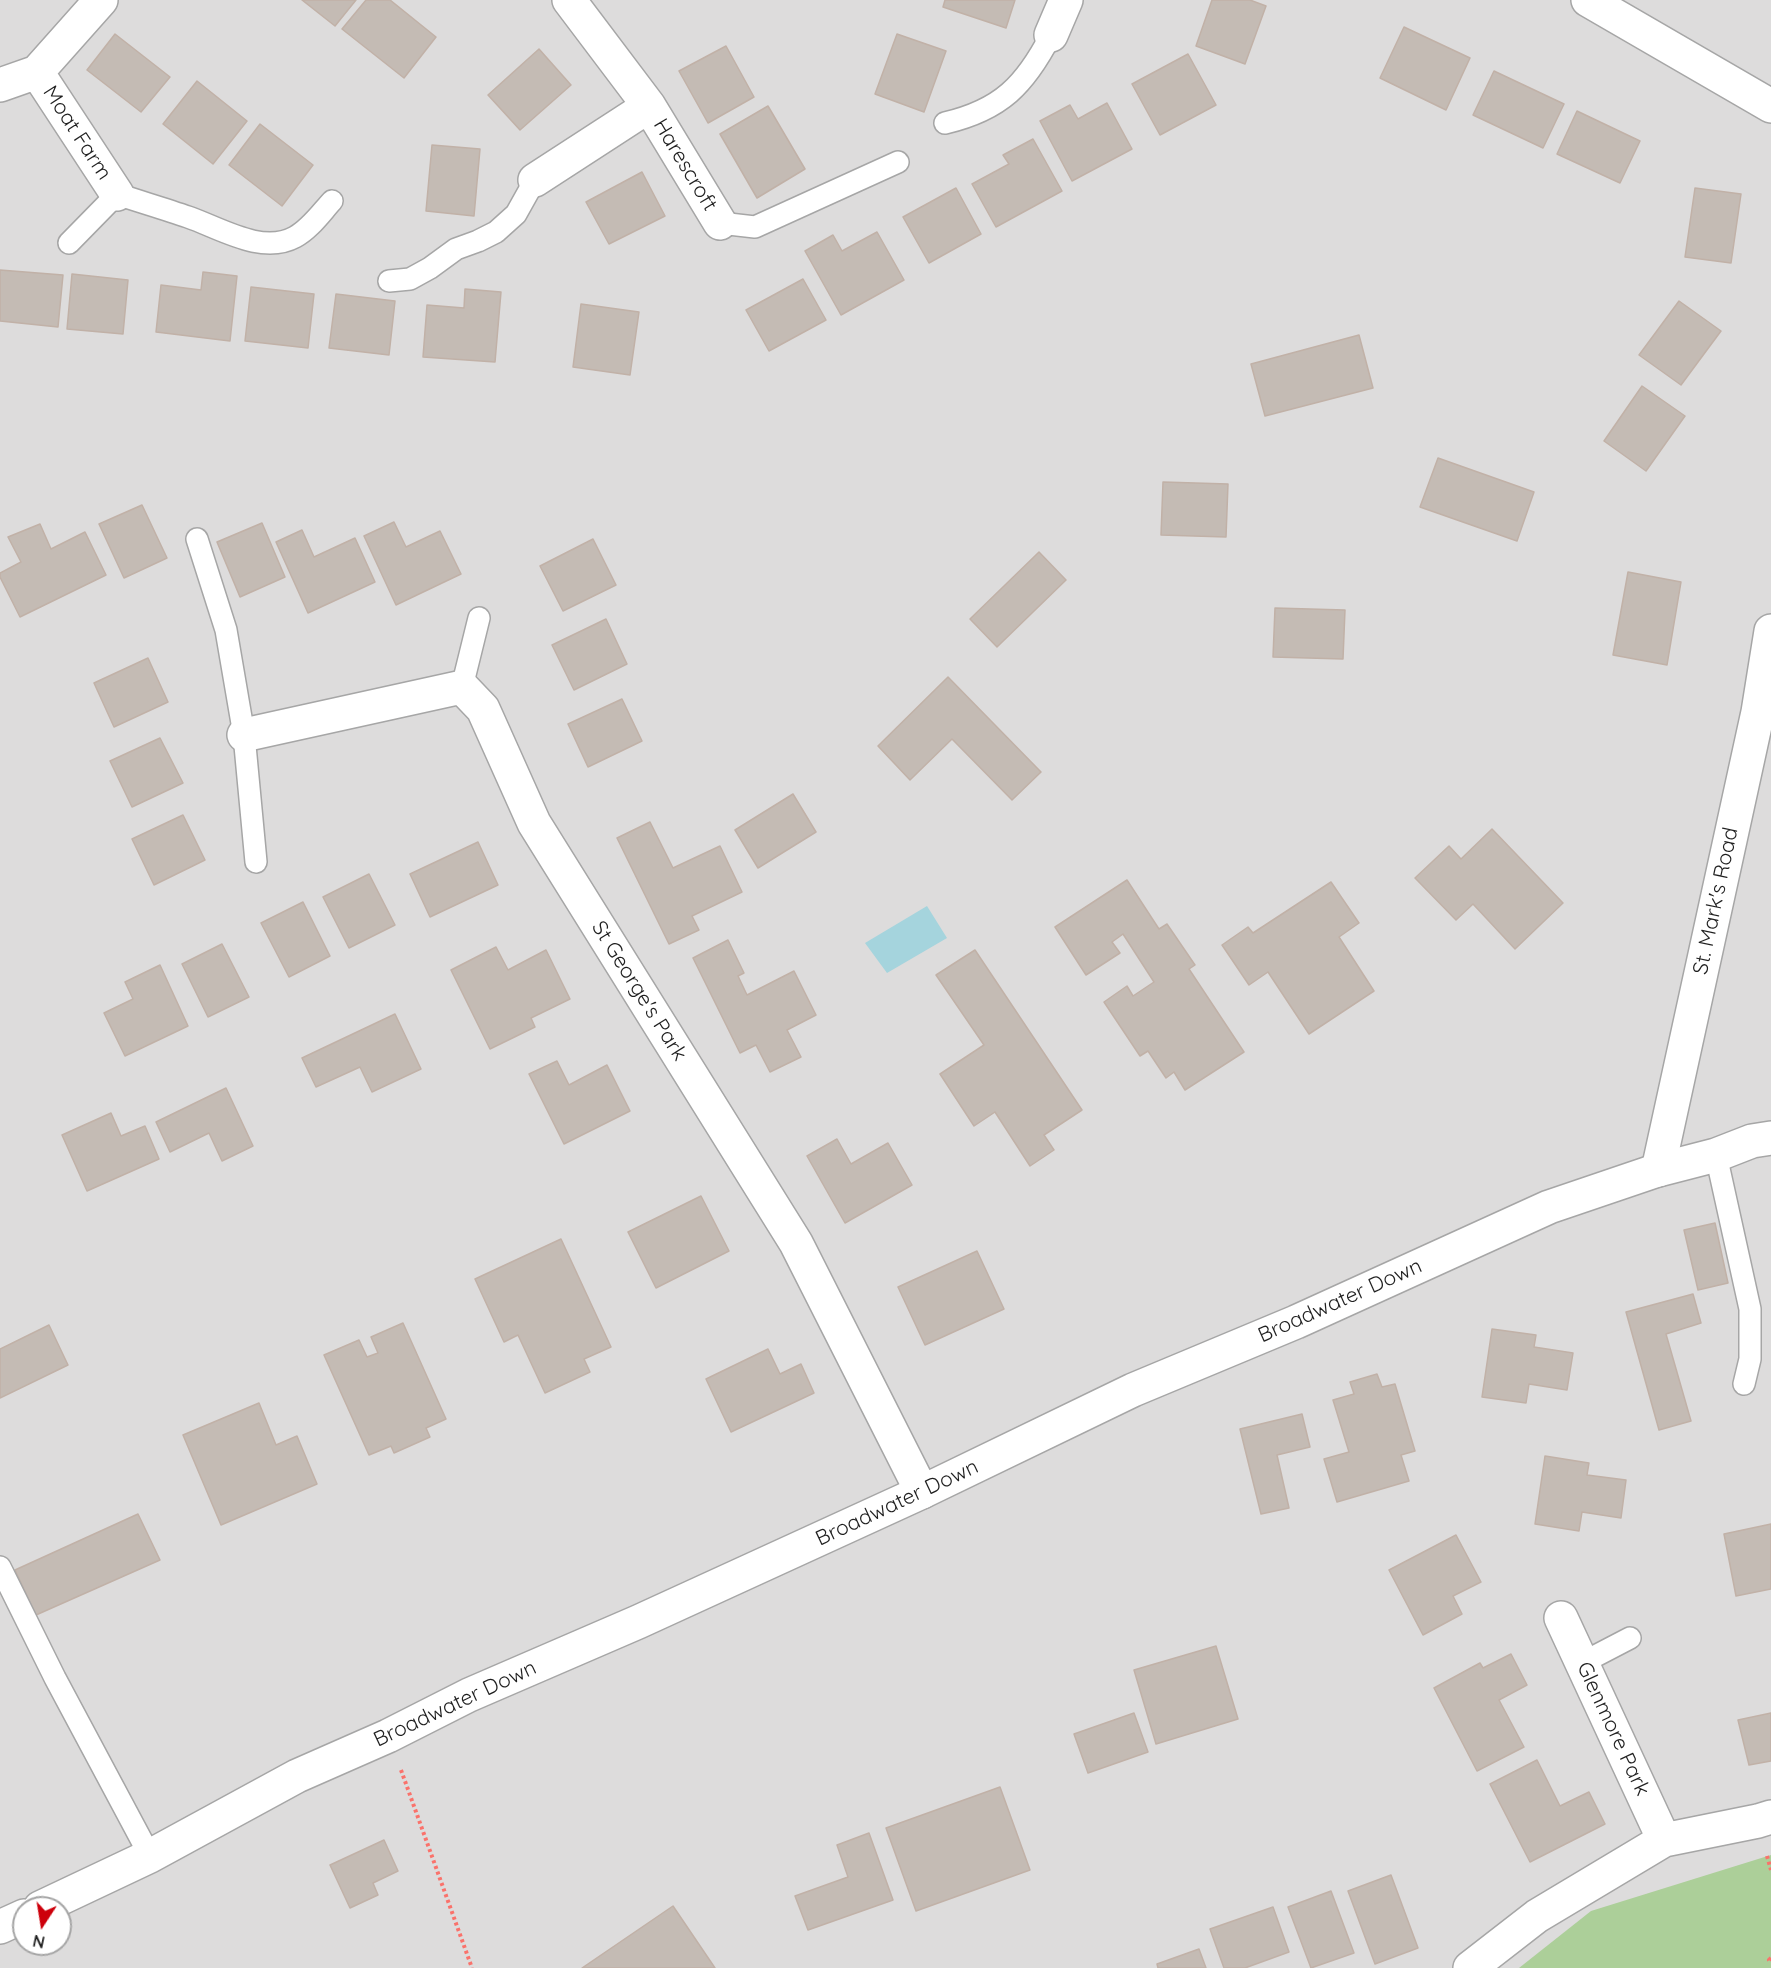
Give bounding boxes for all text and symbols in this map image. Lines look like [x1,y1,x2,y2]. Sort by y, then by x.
street label: Moat Farm [37,81,117,185]
street label: Harescroft [648,114,722,216]
street label: St. Mark's Road [1688,825,1744,977]
street label: St George's Park [586,916,692,1066]
street label: Broadwater Down [1254,1254,1426,1348]
street label: Broadwater Down [812,1454,982,1552]
street label: Broadwater Down [370,1655,540,1753]
street label: Glenmore Park [1571,1658,1655,1800]
north arrow [12,1896,72,1956]
text: N [31,1931,47,1953]

